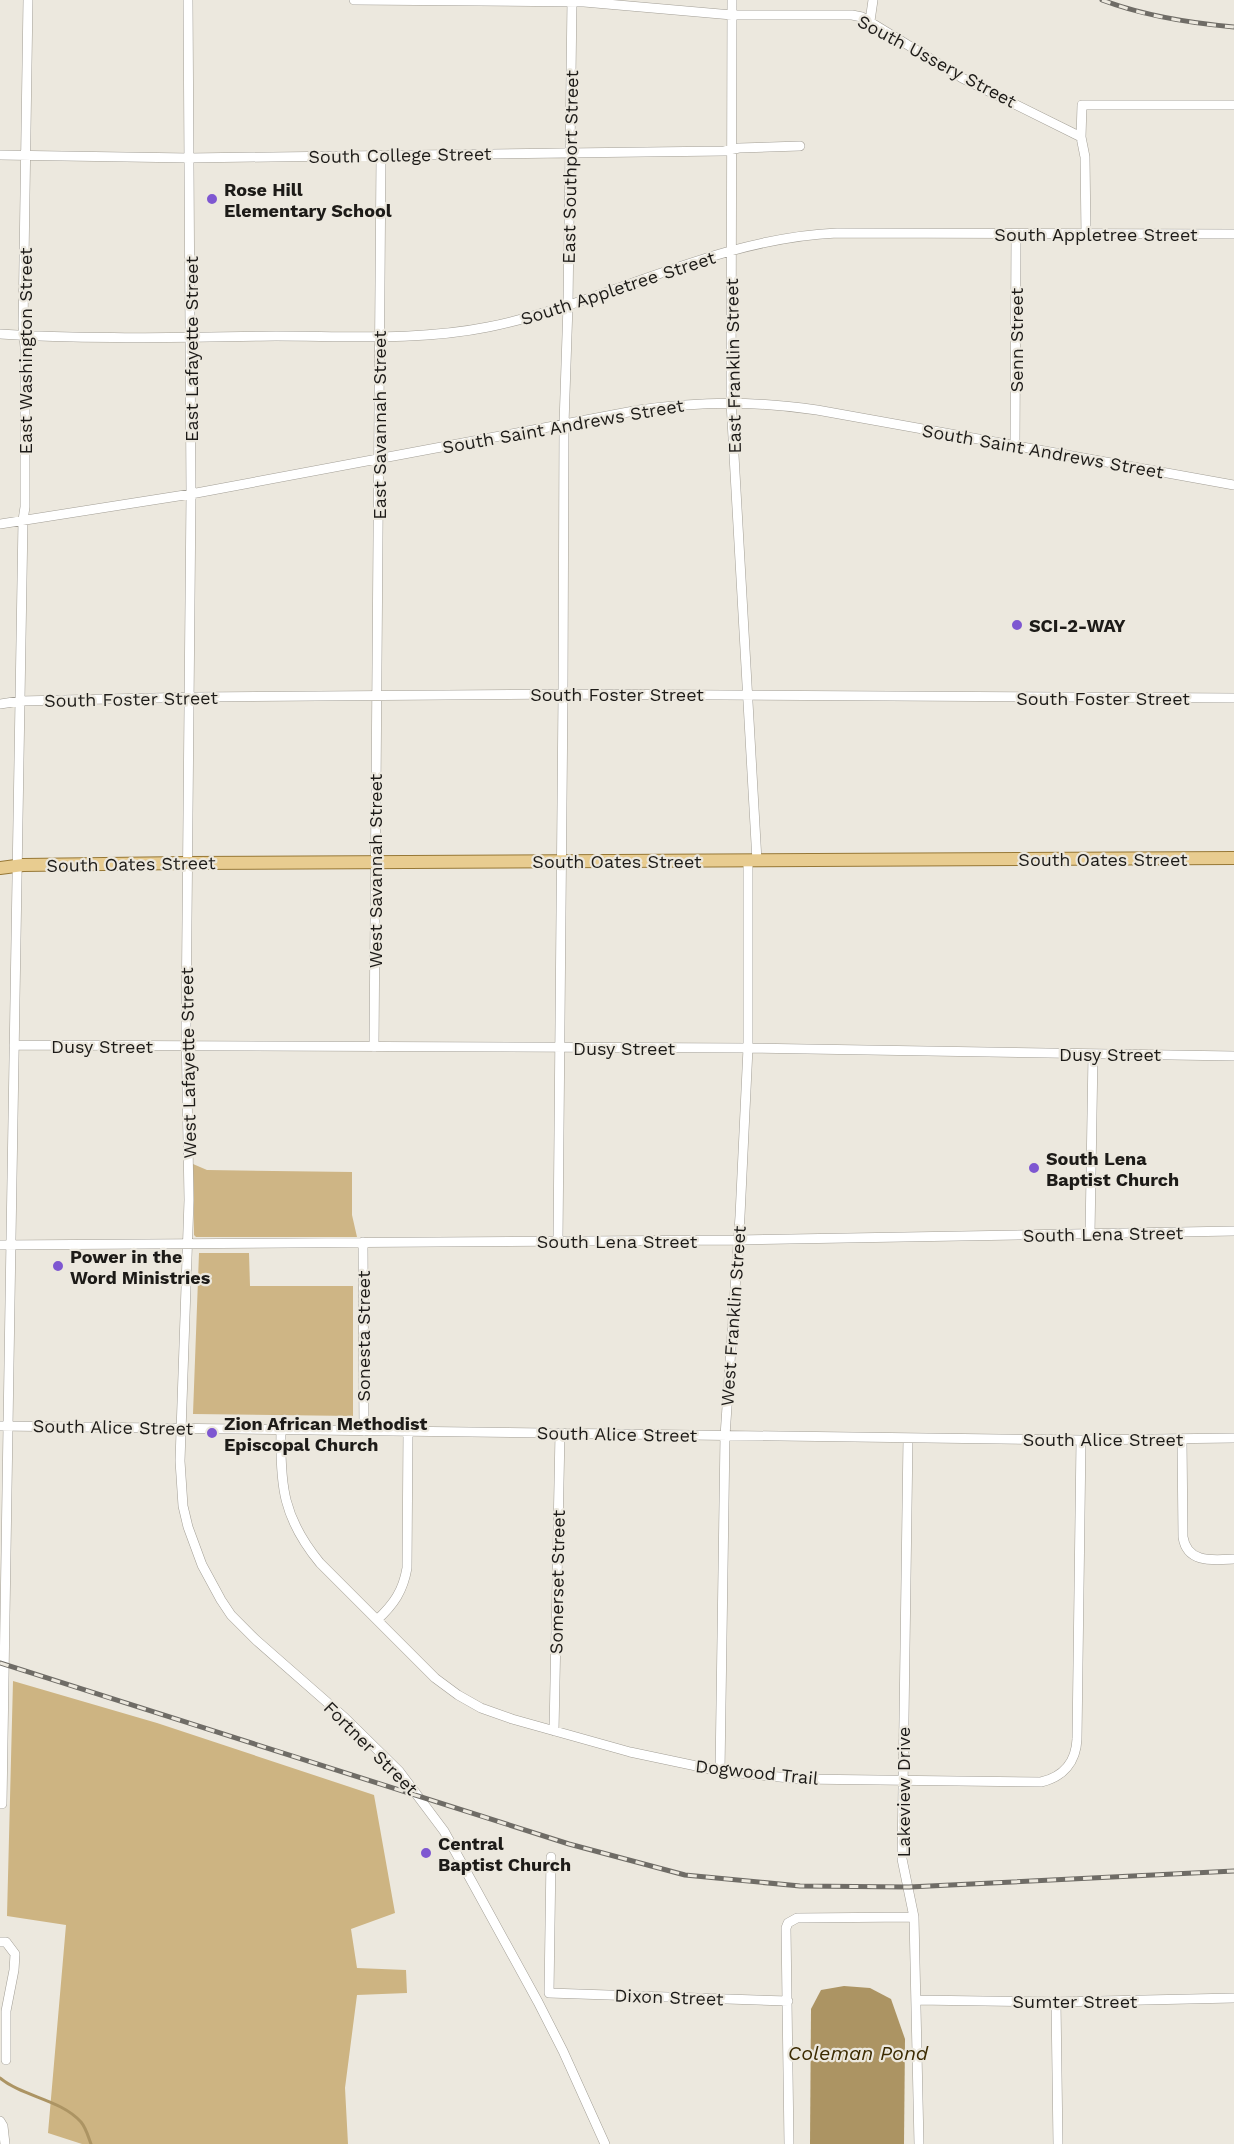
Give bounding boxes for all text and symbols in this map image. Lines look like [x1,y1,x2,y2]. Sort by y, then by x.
street label: South Ussery Street [854,10,1020,112]
street label: East Southport Street [558,70,582,264]
street label: South College Street [308,143,492,167]
place label: Rose Hill Elementary School [224,179,392,221]
marker: Rose Hill Elementary School [205,192,219,206]
street label: South Appletree Street [994,224,1198,245]
street label: South Appletree Street [518,246,718,329]
street label: East Washington Street [15,247,36,455]
street label: East Lafayette Street [181,256,202,442]
street label: East Franklin Street [721,278,745,454]
street label: Senn Street [1006,287,1027,392]
street label: East Savannah Street [369,330,390,520]
street label: South Saint Andrews Street [441,394,686,458]
street label: South Saint Andrews Street [921,419,1166,483]
place label: SCI-2-WAY [1029,615,1126,636]
marker: SCI-2-WAY [1010,618,1024,632]
street label: South Foster Street [530,684,704,705]
street label: South Foster Street [44,687,218,711]
street label: South Foster Street [1016,688,1190,709]
street label: West Savannah Street [365,773,386,968]
street label: South Oates Street [1018,849,1188,870]
street label: South Oates Street [532,851,702,872]
street label: South Oates Street [46,852,216,876]
street label: West Lafayette Street [176,967,200,1159]
street label: Dusy Street [51,1036,154,1057]
street label: Dusy Street [573,1038,676,1059]
street label: Dusy Street [1059,1044,1162,1065]
place label: South Lena Baptist Church [1046,1148,1179,1190]
marker: South Lena Baptist Church [1027,1161,1041,1175]
street label: South Lena Street [1023,1222,1184,1246]
street label: West Franklin Street [716,1225,750,1407]
street label: South Lena Street [537,1231,698,1252]
place label: Power in the Word Ministries [70,1246,211,1288]
marker: Power in the Word Ministries [51,1259,65,1273]
street label: Sonesta Street [353,1270,374,1402]
place label: Zion African Methodist Episcopal Church [224,1413,428,1455]
street label: South Alice Street [33,1415,194,1439]
street label: South Alice Street [537,1422,698,1446]
marker: Zion African Methodist Episcopal Church [205,1426,219,1440]
street label: South Alice Street [1023,1429,1184,1450]
street label: Somerset Street [545,1509,569,1654]
street label: Fortner Street [320,1697,423,1800]
street label: Lakeview Drive [893,1727,914,1857]
street label: Dogwood Trail [694,1755,820,1789]
place label: Central Baptist Church [438,1833,571,1875]
marker: Central Baptist Church [419,1846,433,1860]
street label: Dixon Street [614,1985,724,2009]
street label: Sumter Street [1013,1991,1138,2012]
water label: Coleman Pond [788,2041,929,2065]

